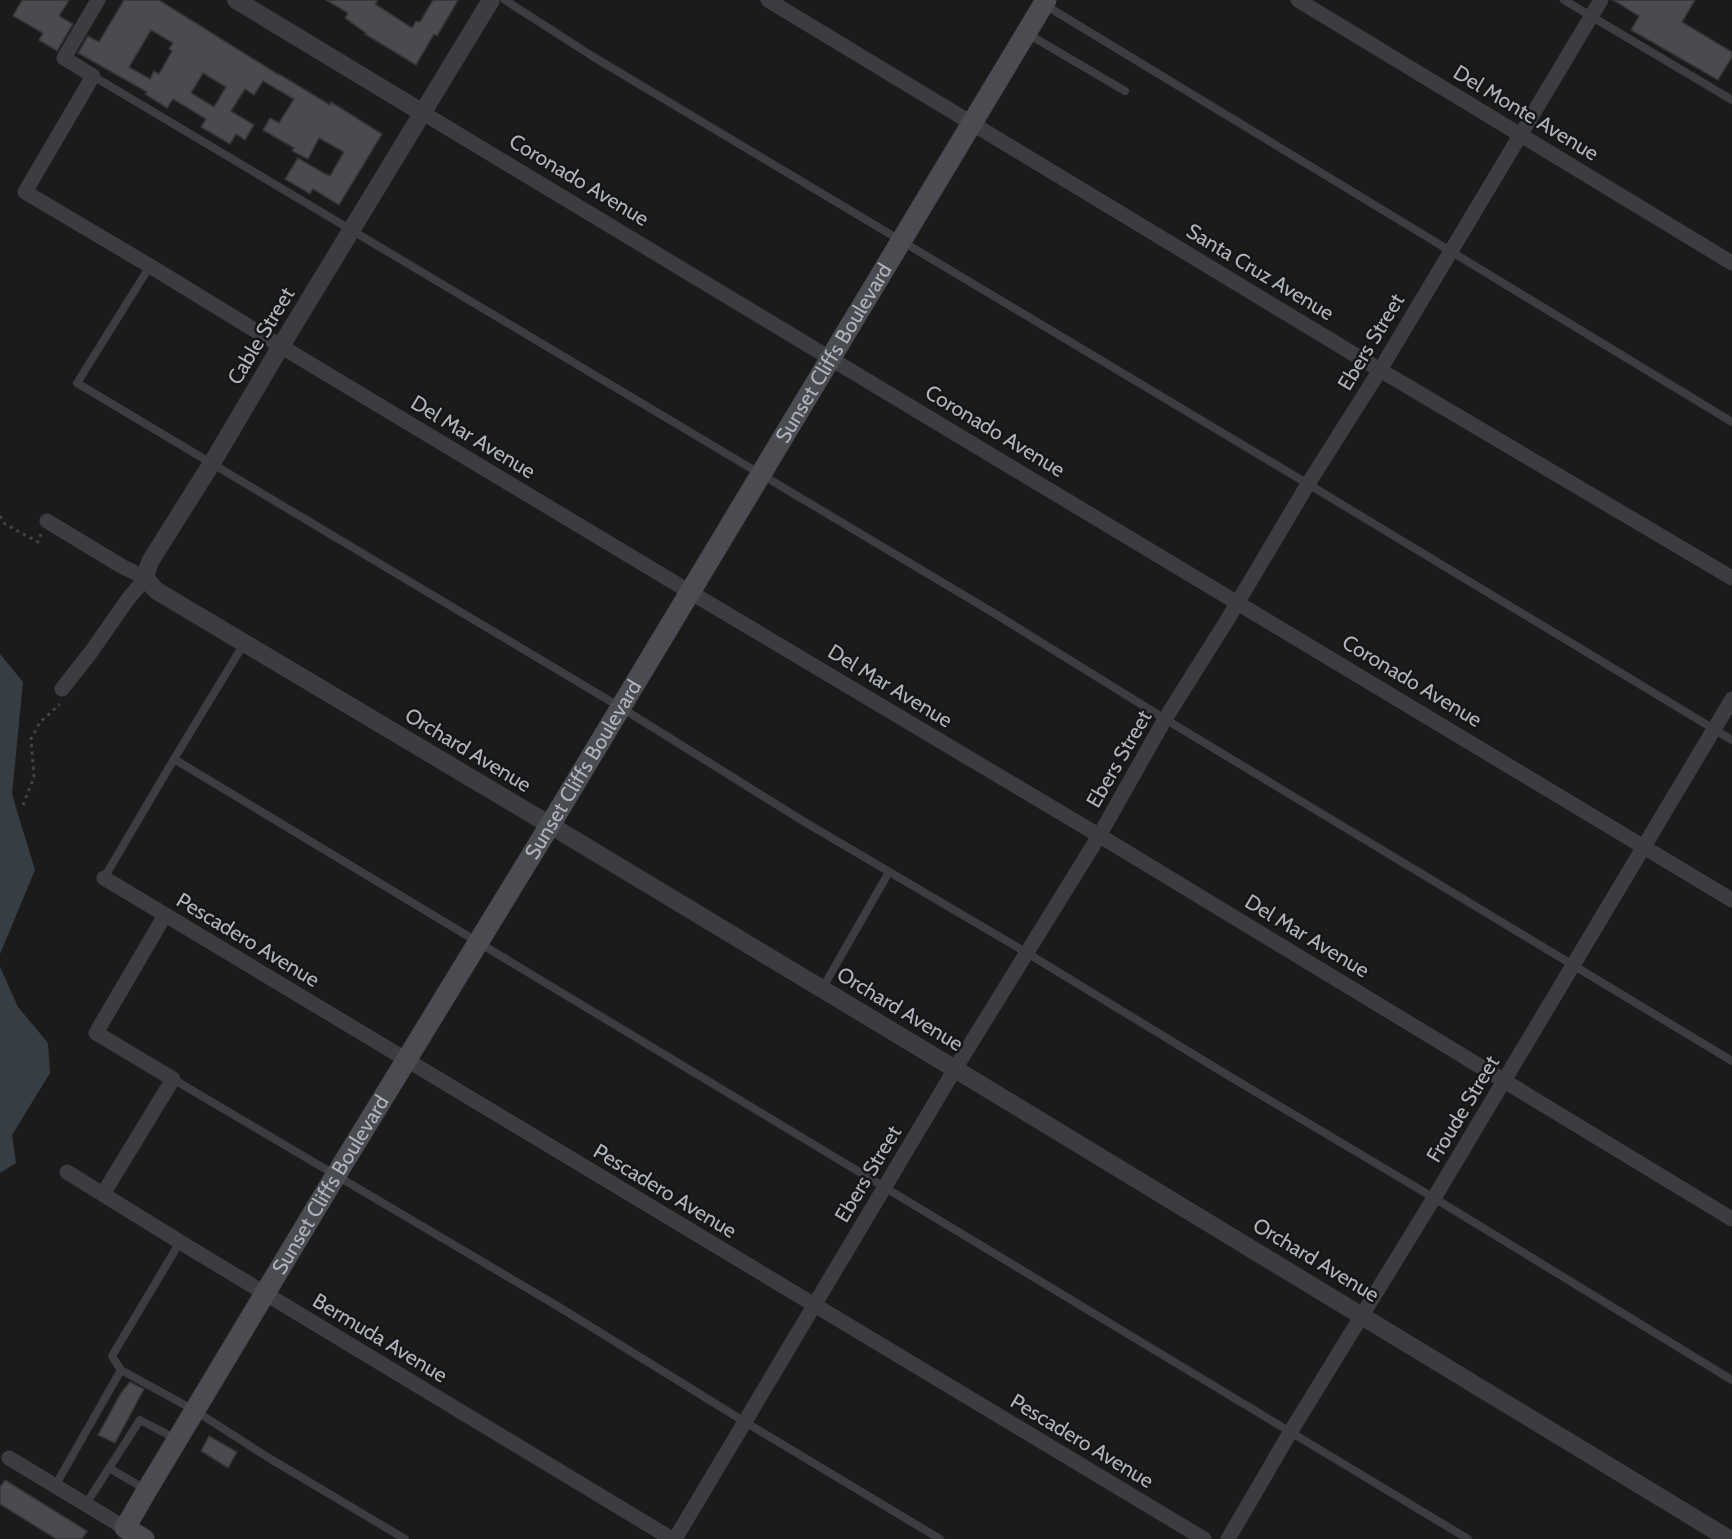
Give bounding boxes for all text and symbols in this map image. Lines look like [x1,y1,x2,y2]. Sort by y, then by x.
street label: Del Monte Avenue [1449,59,1603,166]
street label: Coronado Avenue [505,128,654,231]
street label: Santa Cruz Avenue [1182,218,1339,326]
street label: Sunset Cliffs Boulevard [770,259,897,447]
street label: Cable Street [222,283,299,389]
street label: Ebers Street [1332,289,1409,395]
street label: Coronado Avenue [921,379,1070,482]
street label: Del Mar Avenue [407,390,540,484]
street label: Coronado Avenue [1338,629,1487,732]
street label: Del Mar Avenue [824,639,957,733]
street label: Sunset Cliffs Boulevard [519,675,646,864]
street label: Orchard Avenue [401,702,536,797]
street label: Ebers Street [1081,706,1156,812]
street label: Pescadero Avenue [172,887,325,992]
street label: Del Mar Avenue [1241,889,1374,983]
street label: Orchard Avenue [833,961,968,1056]
street label: Froude Street [1421,1051,1504,1167]
street label: Sunset Cliffs Boulevard [266,1090,394,1279]
street label: Ebers Street [829,1121,906,1227]
street label: Pescadero Avenue [589,1138,742,1243]
street label: Orchard Avenue [1249,1212,1384,1307]
street label: Bermuda Avenue [309,1288,452,1388]
street label: Pescadero Avenue [1006,1388,1159,1493]

